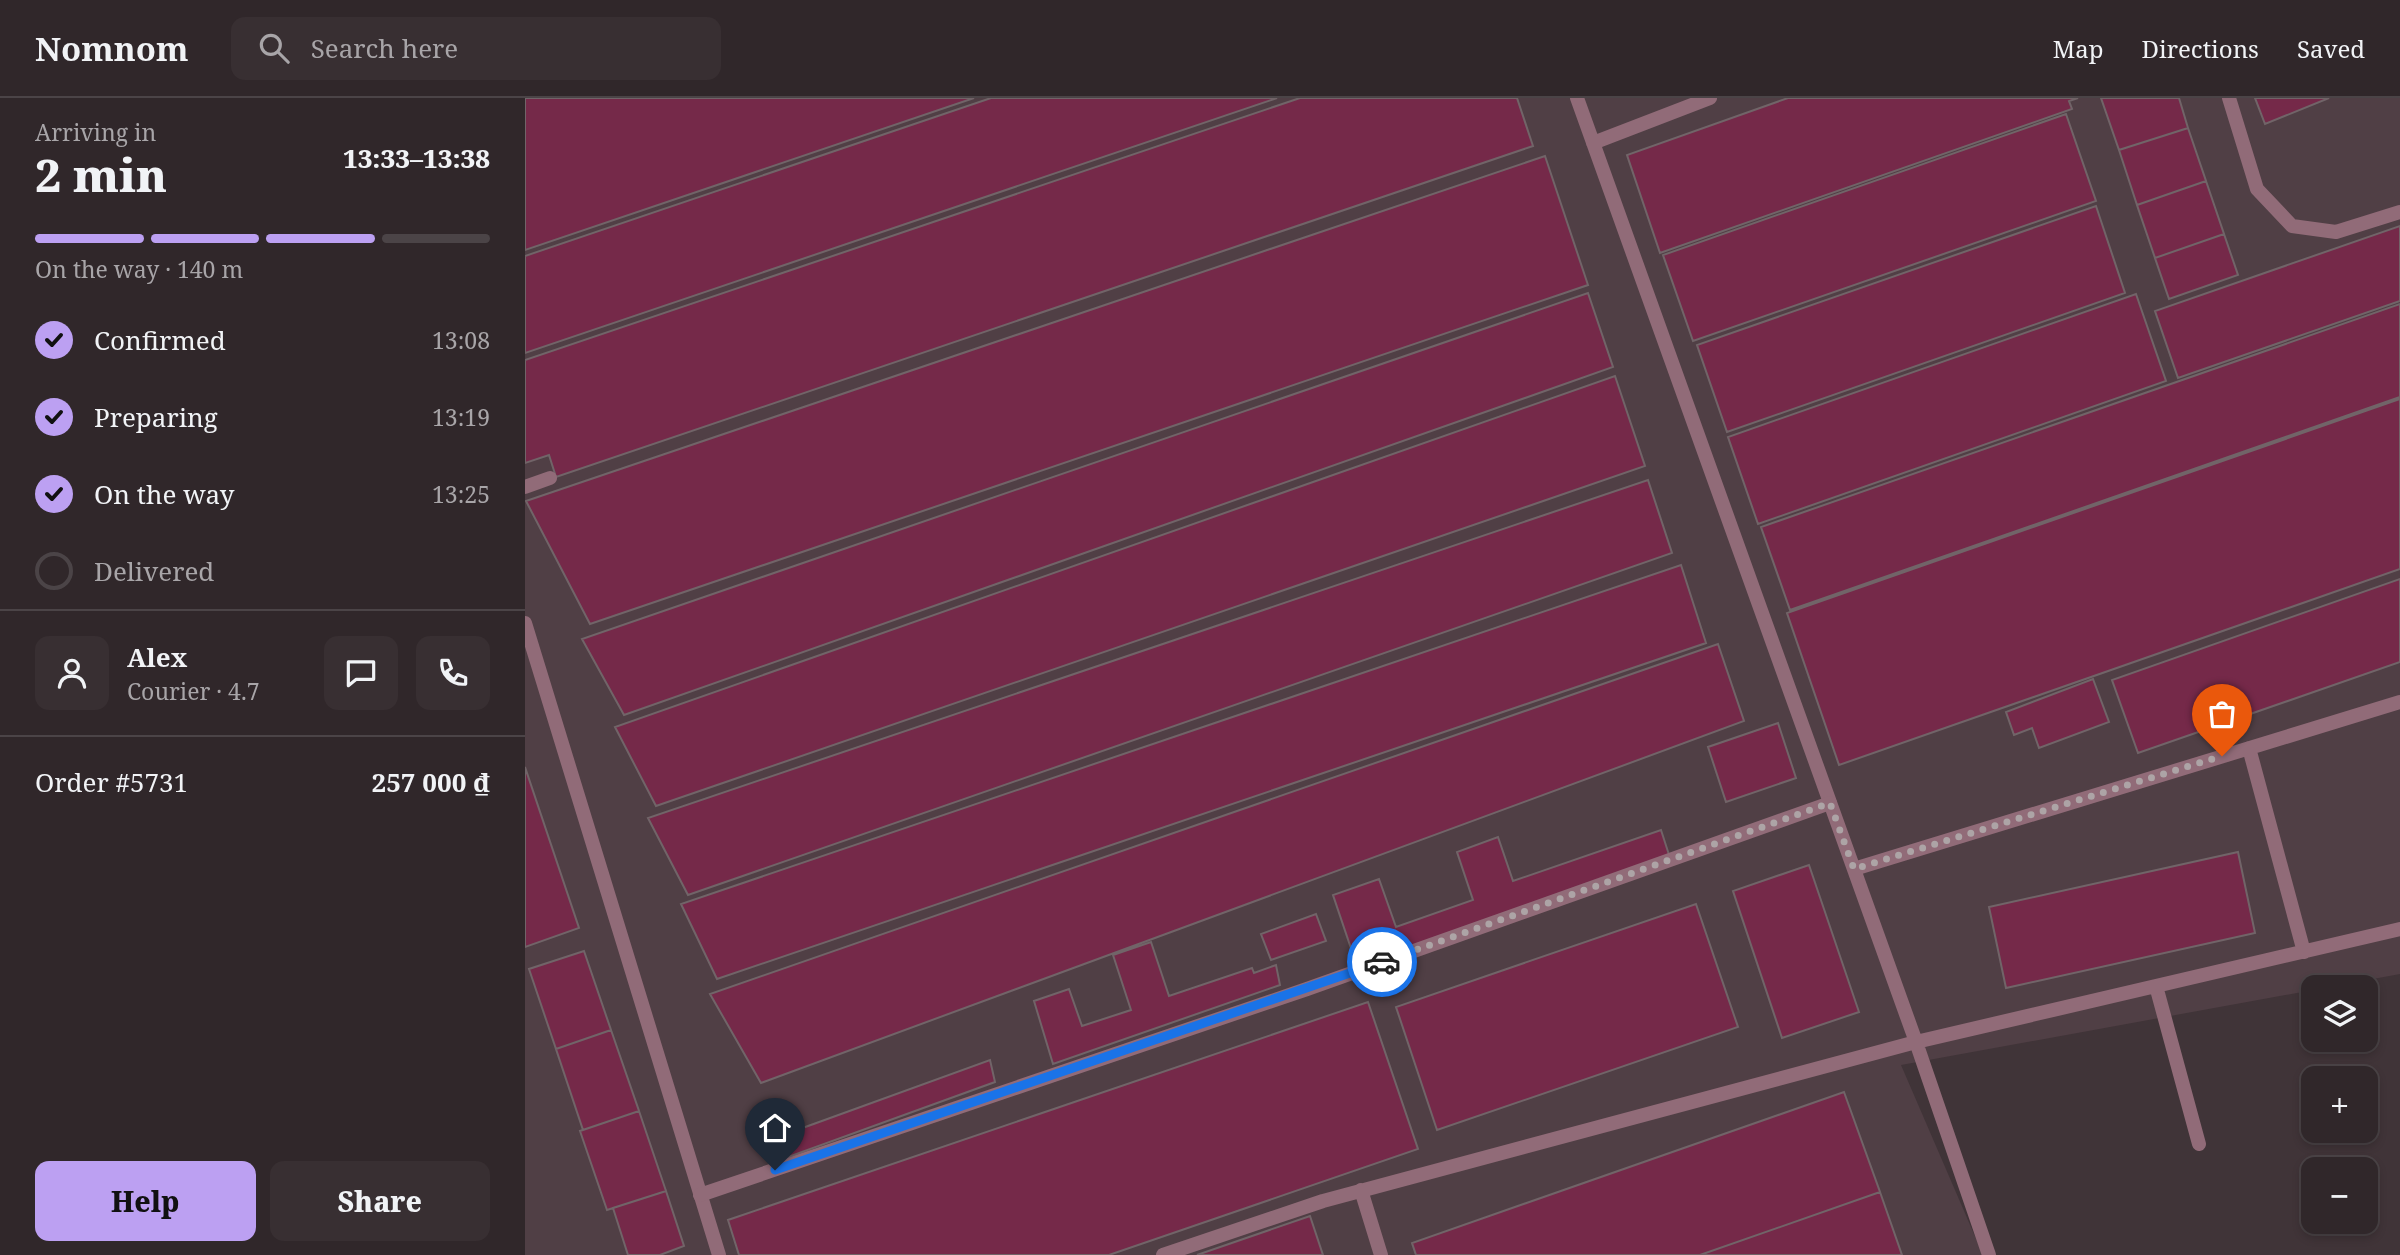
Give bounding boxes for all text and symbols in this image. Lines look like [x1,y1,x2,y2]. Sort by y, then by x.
search box [231,17,721,80]
text: Nomnom [35,26,189,71]
icon: search [255,29,293,67]
text: Search here [311,30,458,66]
text: Map [2053,32,2104,65]
text: Directions [2142,32,2259,65]
text: Saved [2297,32,2365,65]
text: Arriving in [35,116,156,148]
text: 13:33–13:38 [343,140,490,176]
text: 2 min [35,143,167,205]
text: On the way · 140 m [35,253,243,285]
icon: check [35,321,73,359]
text: Confirmed [94,322,226,358]
text: 13:08 [432,324,490,356]
icon: check [35,398,73,436]
text: Preparing [94,399,218,435]
text: 13:19 [432,401,490,433]
icon: check [35,475,73,513]
text: On the way [94,476,234,512]
text: 13:25 [432,478,490,510]
text: Delivered [94,553,214,589]
button: person [35,636,109,710]
button: chat [324,636,398,710]
button: phone [416,636,490,710]
text: Alex [127,639,187,675]
text: Courier · 4.7 [127,675,260,707]
pin [2192,684,2252,756]
icon: bag [2203,695,2241,733]
text: Order #5731 [35,764,188,800]
text: 257 000 ₫ [371,764,490,800]
courier [1347,927,1417,997]
icon: car [1363,943,1401,981]
map controls [2301,975,2378,1234]
button: layers [2301,975,2378,1052]
button: + [2301,1066,2378,1143]
pin [745,1098,805,1170]
icon: home [756,1109,794,1147]
button: − [2301,1157,2378,1234]
button: Help [35,1161,256,1241]
button: Share [270,1161,490,1241]

